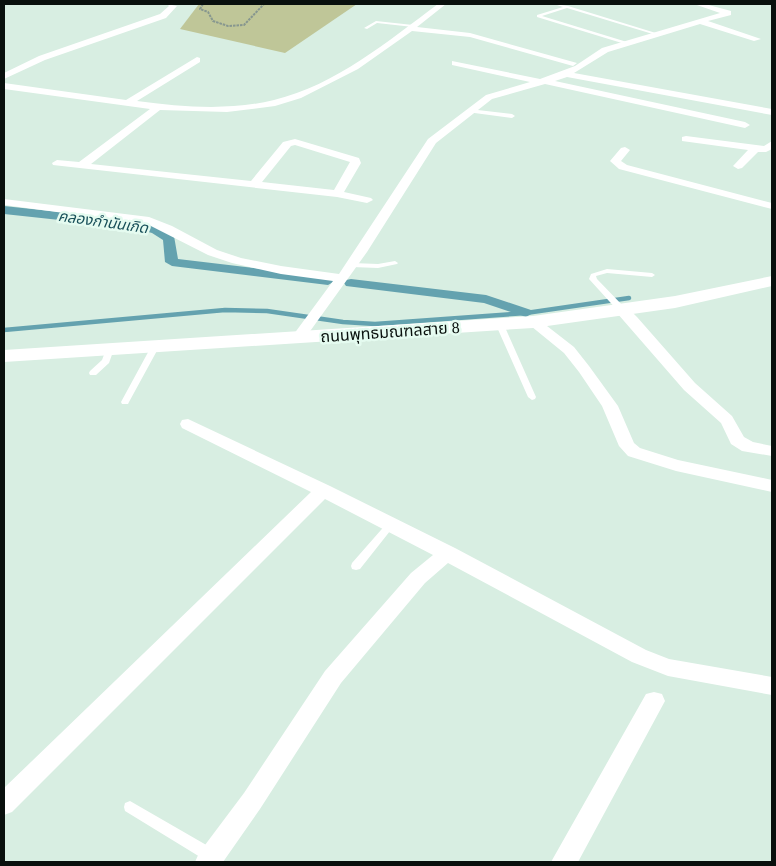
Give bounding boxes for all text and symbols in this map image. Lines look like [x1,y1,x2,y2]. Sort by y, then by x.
water label: คลองกำนันเกิด [57,208,150,236]
street label: ถนนพุทธมณฑลสาย 8 [320,319,460,346]

